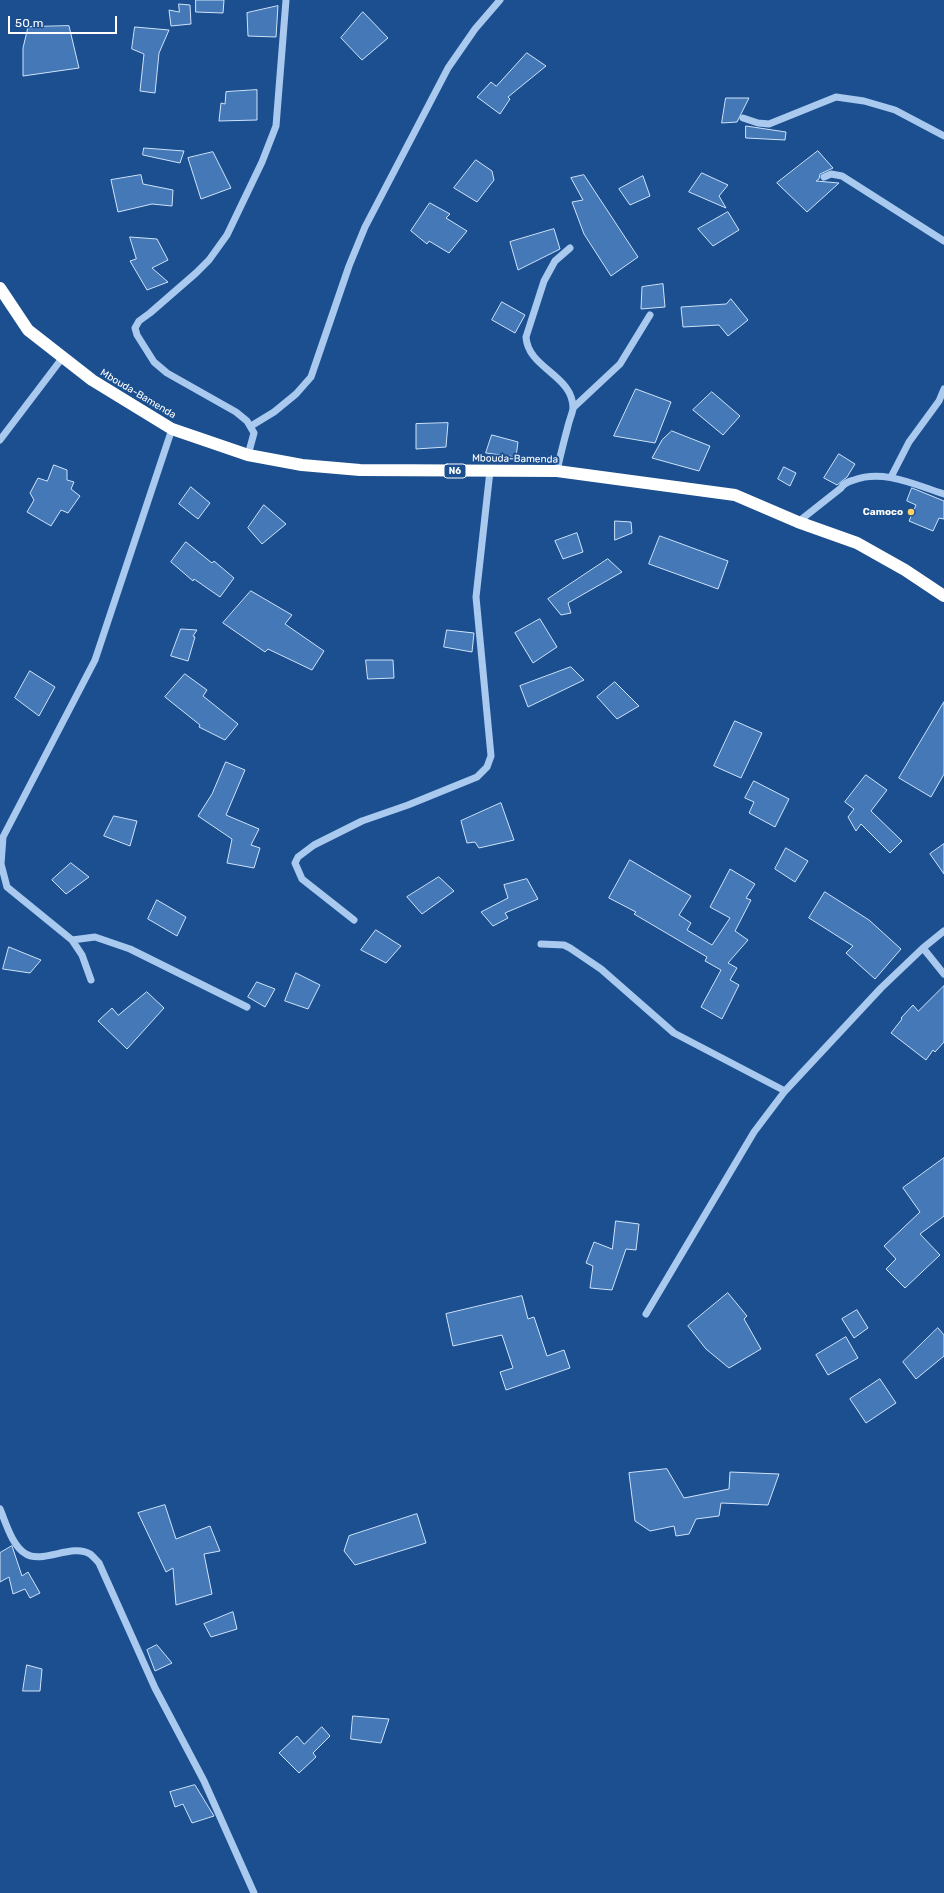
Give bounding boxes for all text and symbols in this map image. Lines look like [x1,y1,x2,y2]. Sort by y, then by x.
scale bar [10,8,119,34]
text: 50 m [15,16,43,30]
street label: Mbouda-Bamenda [98,367,178,421]
street label: Mbouda-Bamenda [472,452,558,466]
road number: N6 [444,464,466,478]
place label: Camoco [863,506,903,518]
marker: Camoco [906,507,916,517]

